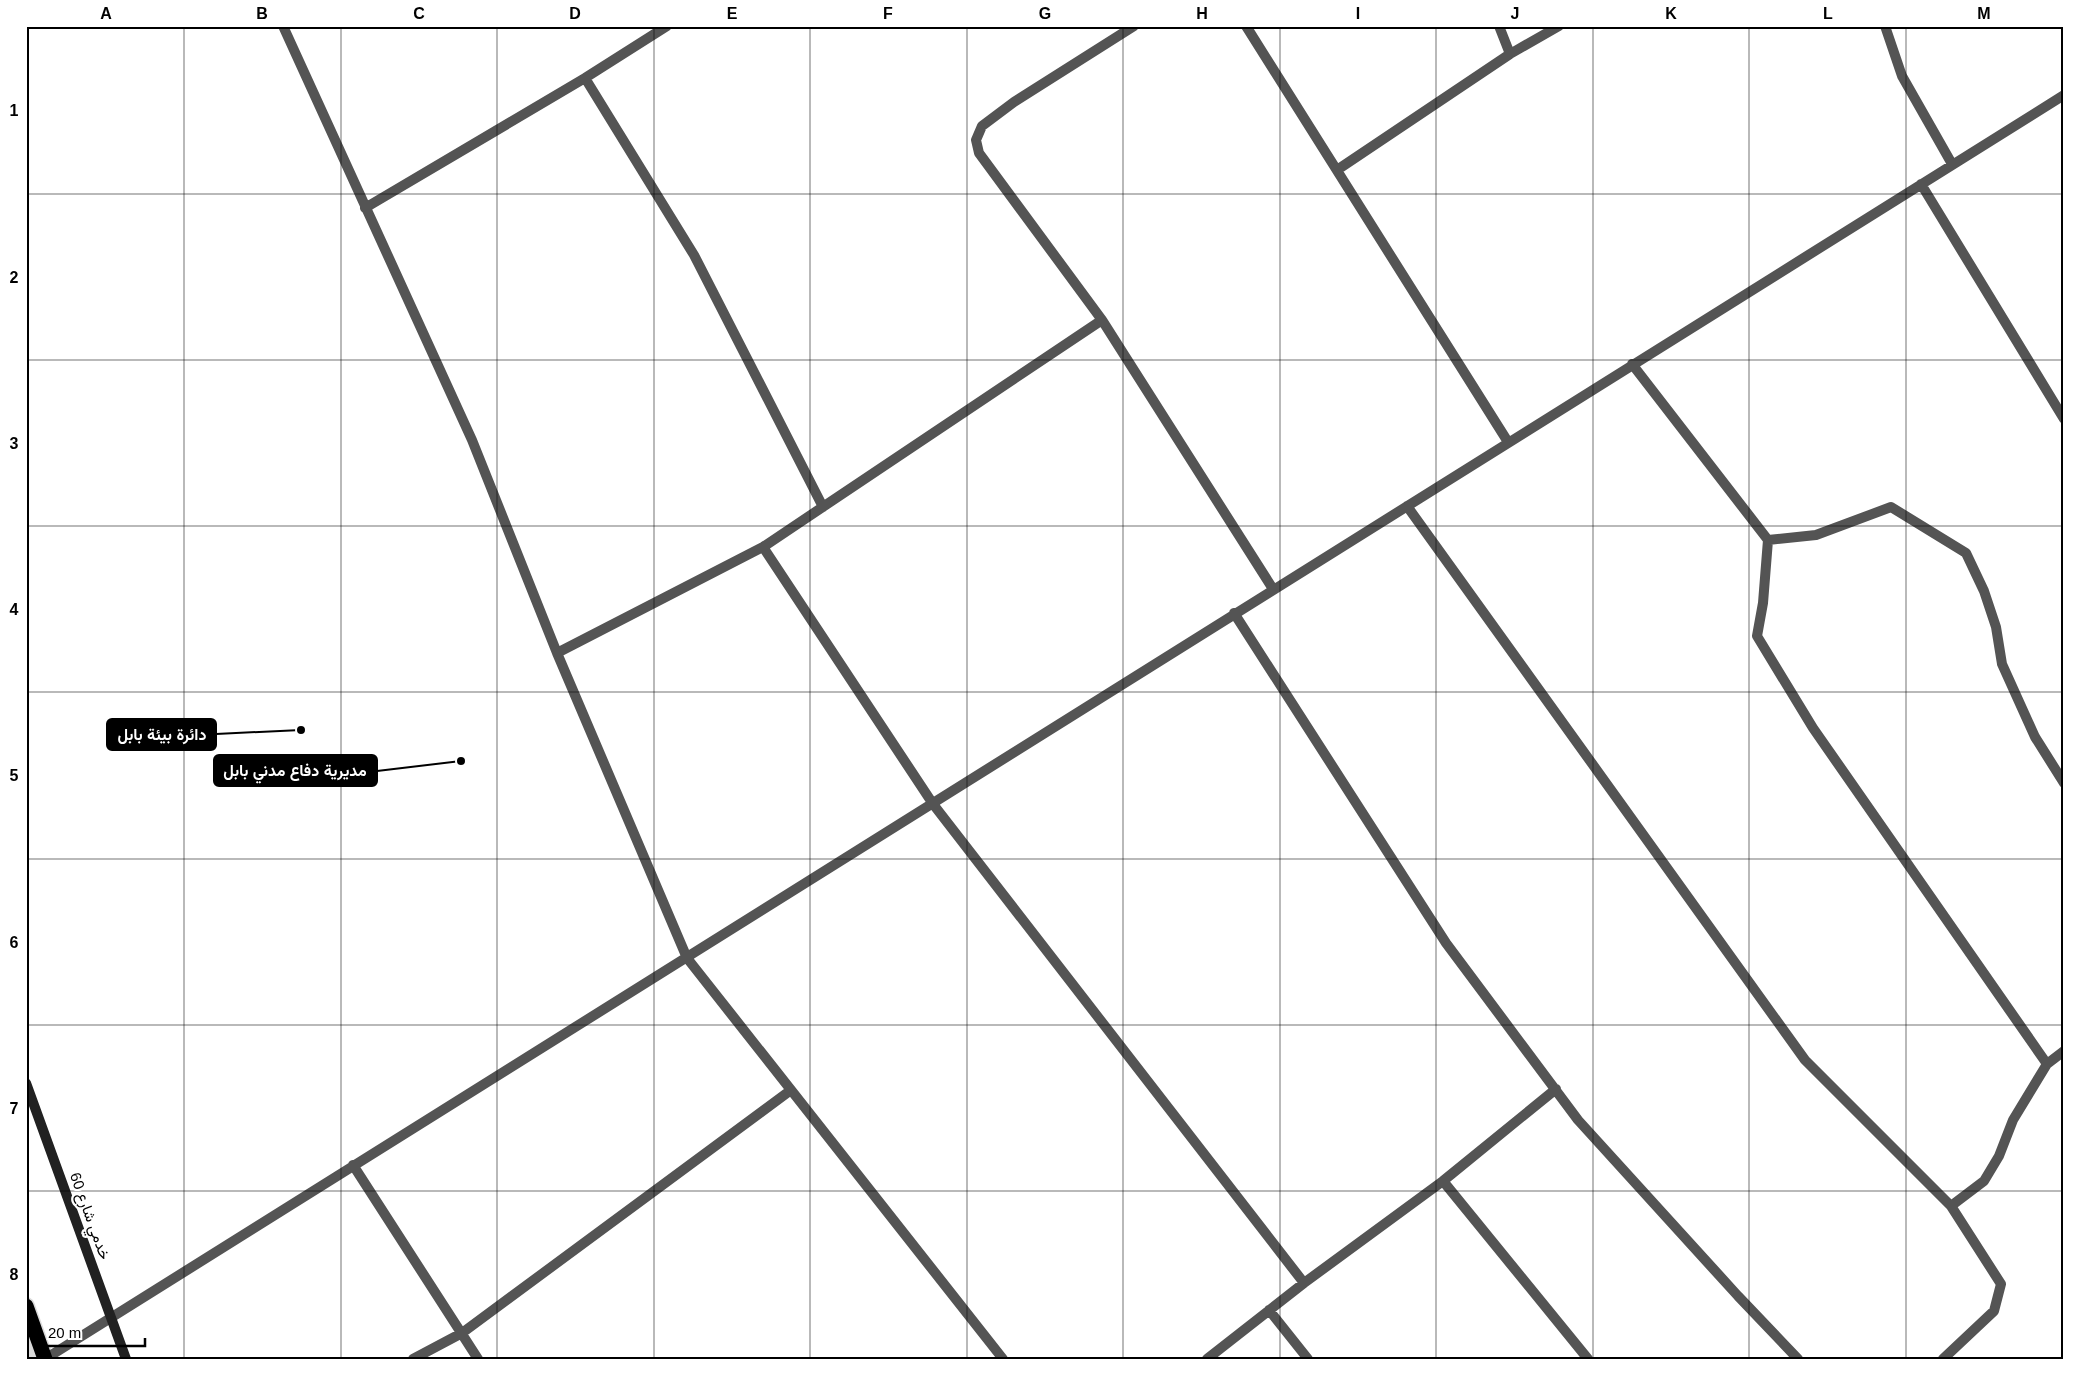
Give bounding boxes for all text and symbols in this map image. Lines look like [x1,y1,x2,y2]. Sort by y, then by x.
text: A [100,5,112,22]
text: B [256,5,268,22]
text: C [413,5,425,22]
text: D [569,5,581,22]
text: E [727,5,738,22]
text: F [883,5,893,22]
text: G [1039,5,1051,22]
text: H [1196,5,1208,22]
text: I [1356,5,1360,22]
text: J [1511,5,1519,22]
text: K [1665,5,1677,22]
text: L [1823,5,1833,22]
text: M [1977,5,1991,22]
text: 1 [10,102,19,119]
text: 2 [10,269,19,286]
text: 3 [10,435,19,452]
text: 4 [10,601,19,618]
callout: دائرة بيئة بابل [107,719,216,750]
text: دائرة بيئة بابل [118,726,206,745]
callout: مديرية دفاع مدني بابل [214,755,377,786]
text: مديرية دفاع مدني بابل [223,762,367,784]
text: 5 [10,767,19,784]
text: 6 [10,934,19,951]
text: 7 [10,1100,19,1117]
street label: خدمي شارع 60 [62,1170,114,1263]
text: 8 [10,1266,19,1283]
scale bar [40,1315,145,1347]
text: 20 m [48,1324,81,1341]

